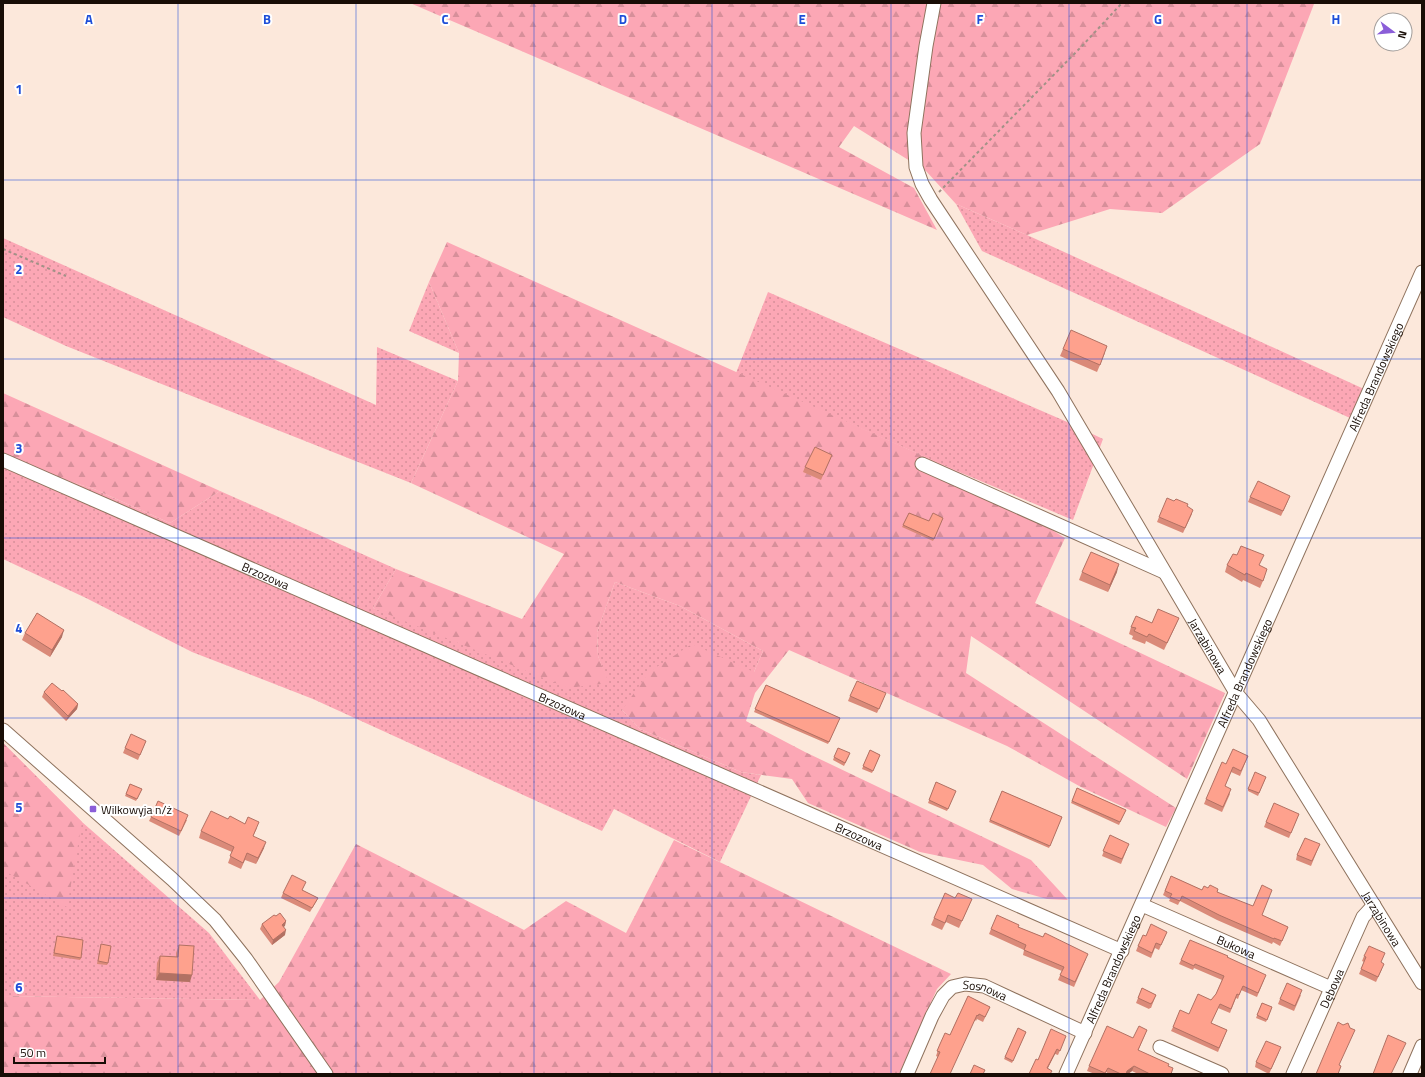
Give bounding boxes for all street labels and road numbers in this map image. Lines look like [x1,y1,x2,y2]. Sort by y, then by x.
street label: Alfreda Brandowskiego [1343,319,1408,434]
street label: Brzozowa [239,557,293,594]
street label: Jarząbinowa [1184,614,1232,677]
street label: Alfreda Brandowskiego [1212,615,1277,730]
street label: Brzozowa [536,687,589,724]
street label: Brzozowa [832,817,886,854]
street label: Jarząbinowa [1358,887,1406,950]
street label: Alfreda Brandowskiego [1080,911,1145,1026]
street label: Bukowa [1214,930,1259,963]
street label: Dębowa [1314,965,1348,1011]
street label: Sosnowa [962,974,1011,1005]

